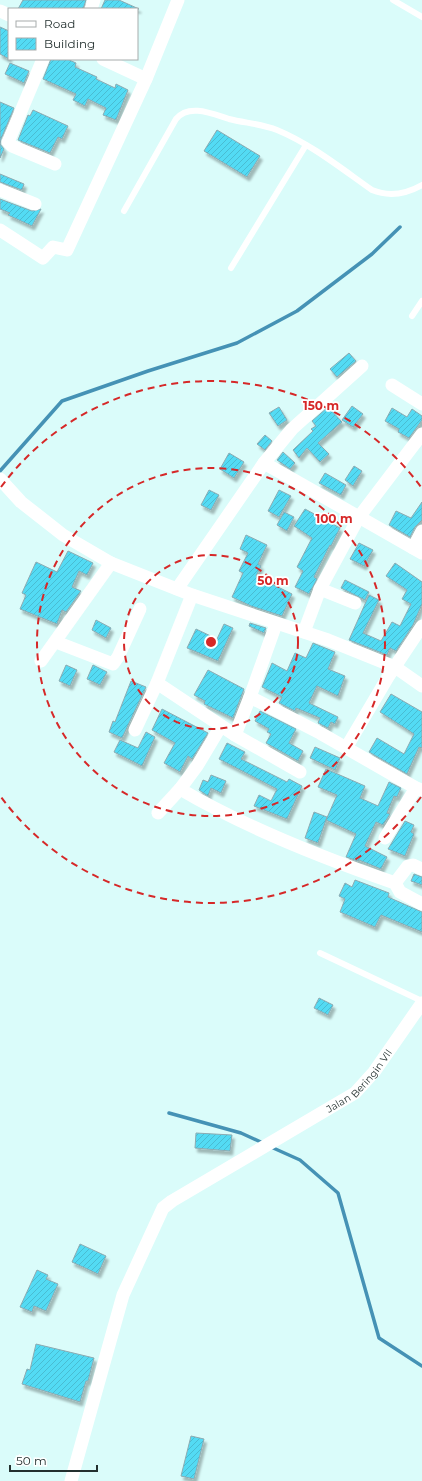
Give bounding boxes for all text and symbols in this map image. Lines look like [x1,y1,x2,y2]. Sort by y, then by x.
legend [8,8,138,60]
text: Road [44,16,75,31]
text: Building [44,36,95,51]
text: 150 m [303,398,339,413]
text: 100 m [316,511,352,526]
text: 50 m [257,573,289,588]
centre of rings [204,635,218,649]
street label: Jalan Beringin VII [323,1047,395,1116]
scale bar [10,1447,97,1473]
text: 50 m [16,1453,47,1468]

